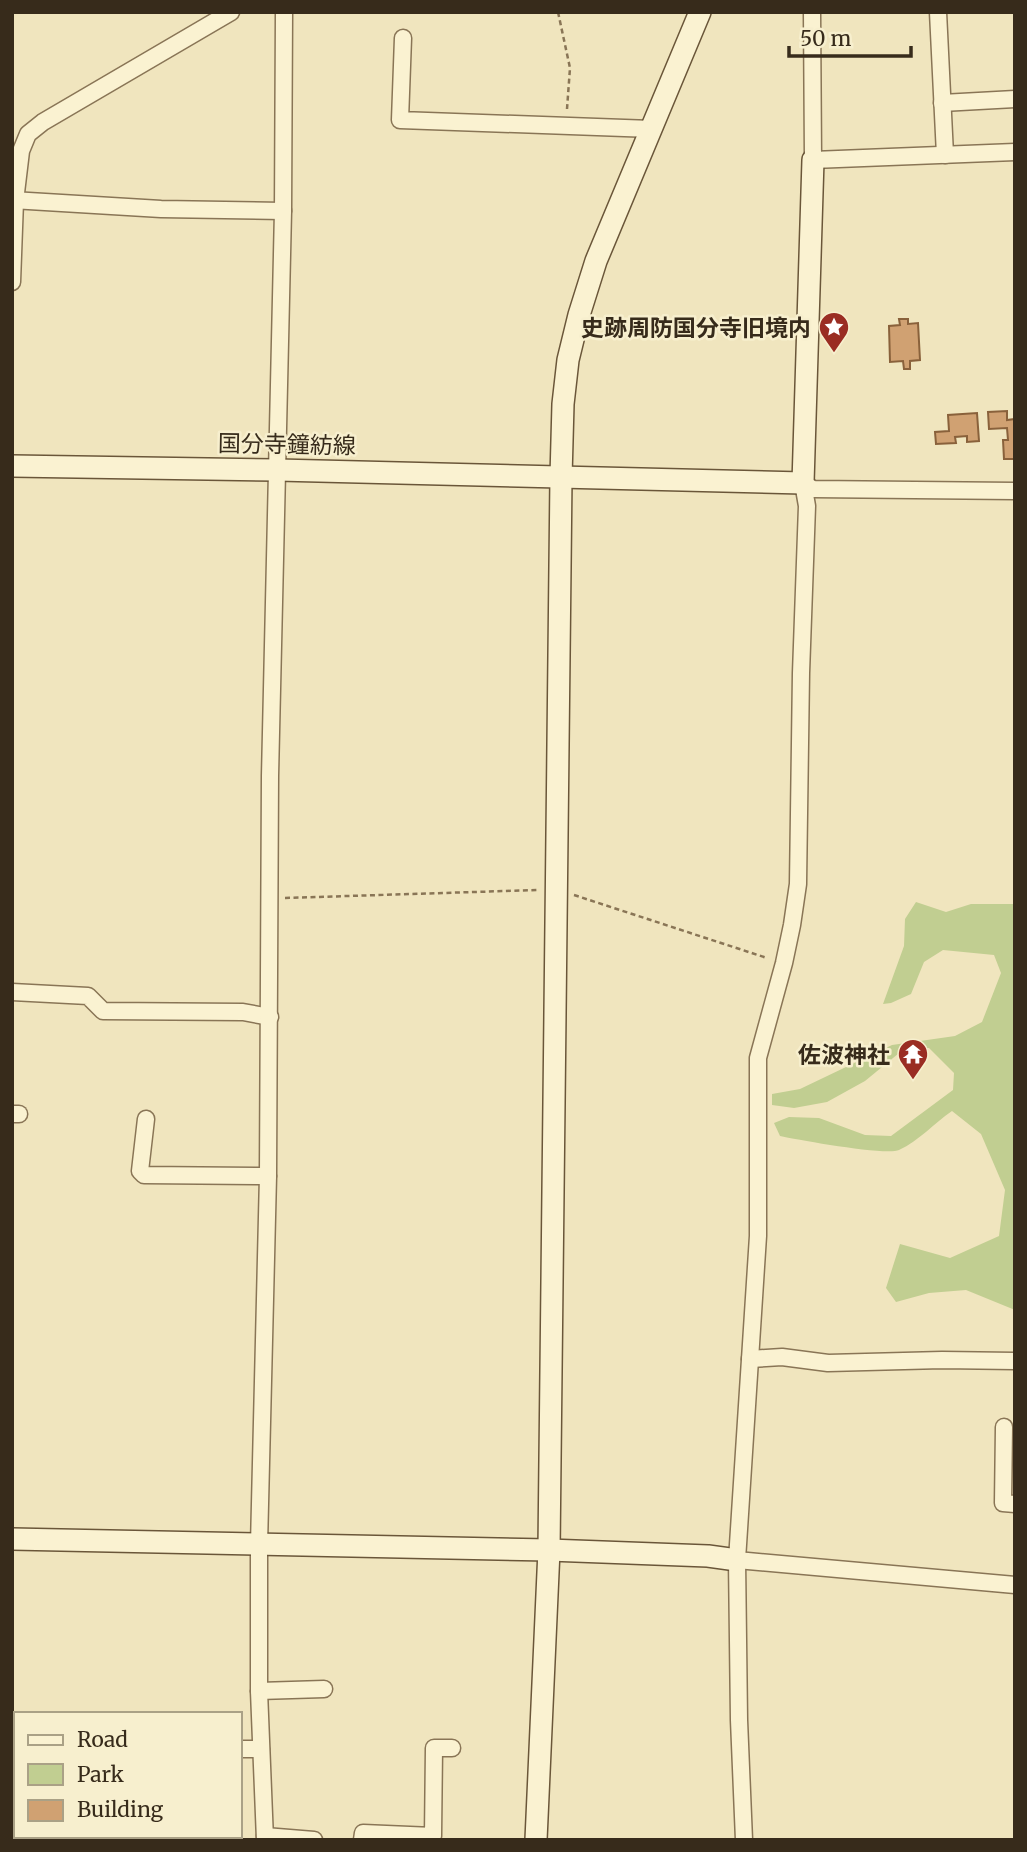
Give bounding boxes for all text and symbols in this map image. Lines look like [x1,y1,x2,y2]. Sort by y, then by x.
scale bar [789,14,912,58]
text: 50 m [800,25,851,52]
place icon: 史跡周防国分寺旧境内 [817,310,851,354]
place label: 史跡周防国分寺旧境内 [581,313,811,342]
street label: 国分寺鐘紡線 [218,428,356,460]
temple icon: 佐波神社 [896,1037,930,1081]
place label: 佐波神社 [798,1040,890,1069]
legend [14,1712,242,1838]
text: Road [77,1726,128,1753]
text: Park [77,1761,124,1788]
text: Building [77,1796,164,1823]

